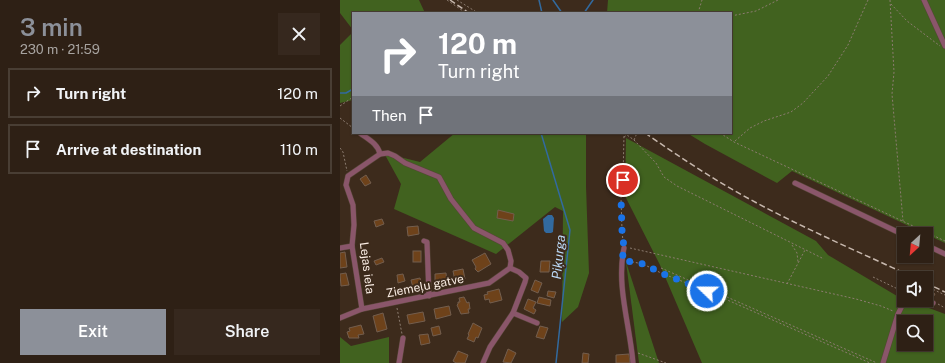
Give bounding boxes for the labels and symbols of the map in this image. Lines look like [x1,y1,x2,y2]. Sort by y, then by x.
pin [606,163,640,197]
north arrow [897,227,933,263]
water label: Piķurga [549,234,568,280]
street label: Lejas iela [357,241,377,295]
position arrow [686,270,728,312]
street label: Ziemeļu gatve [385,272,465,300]

